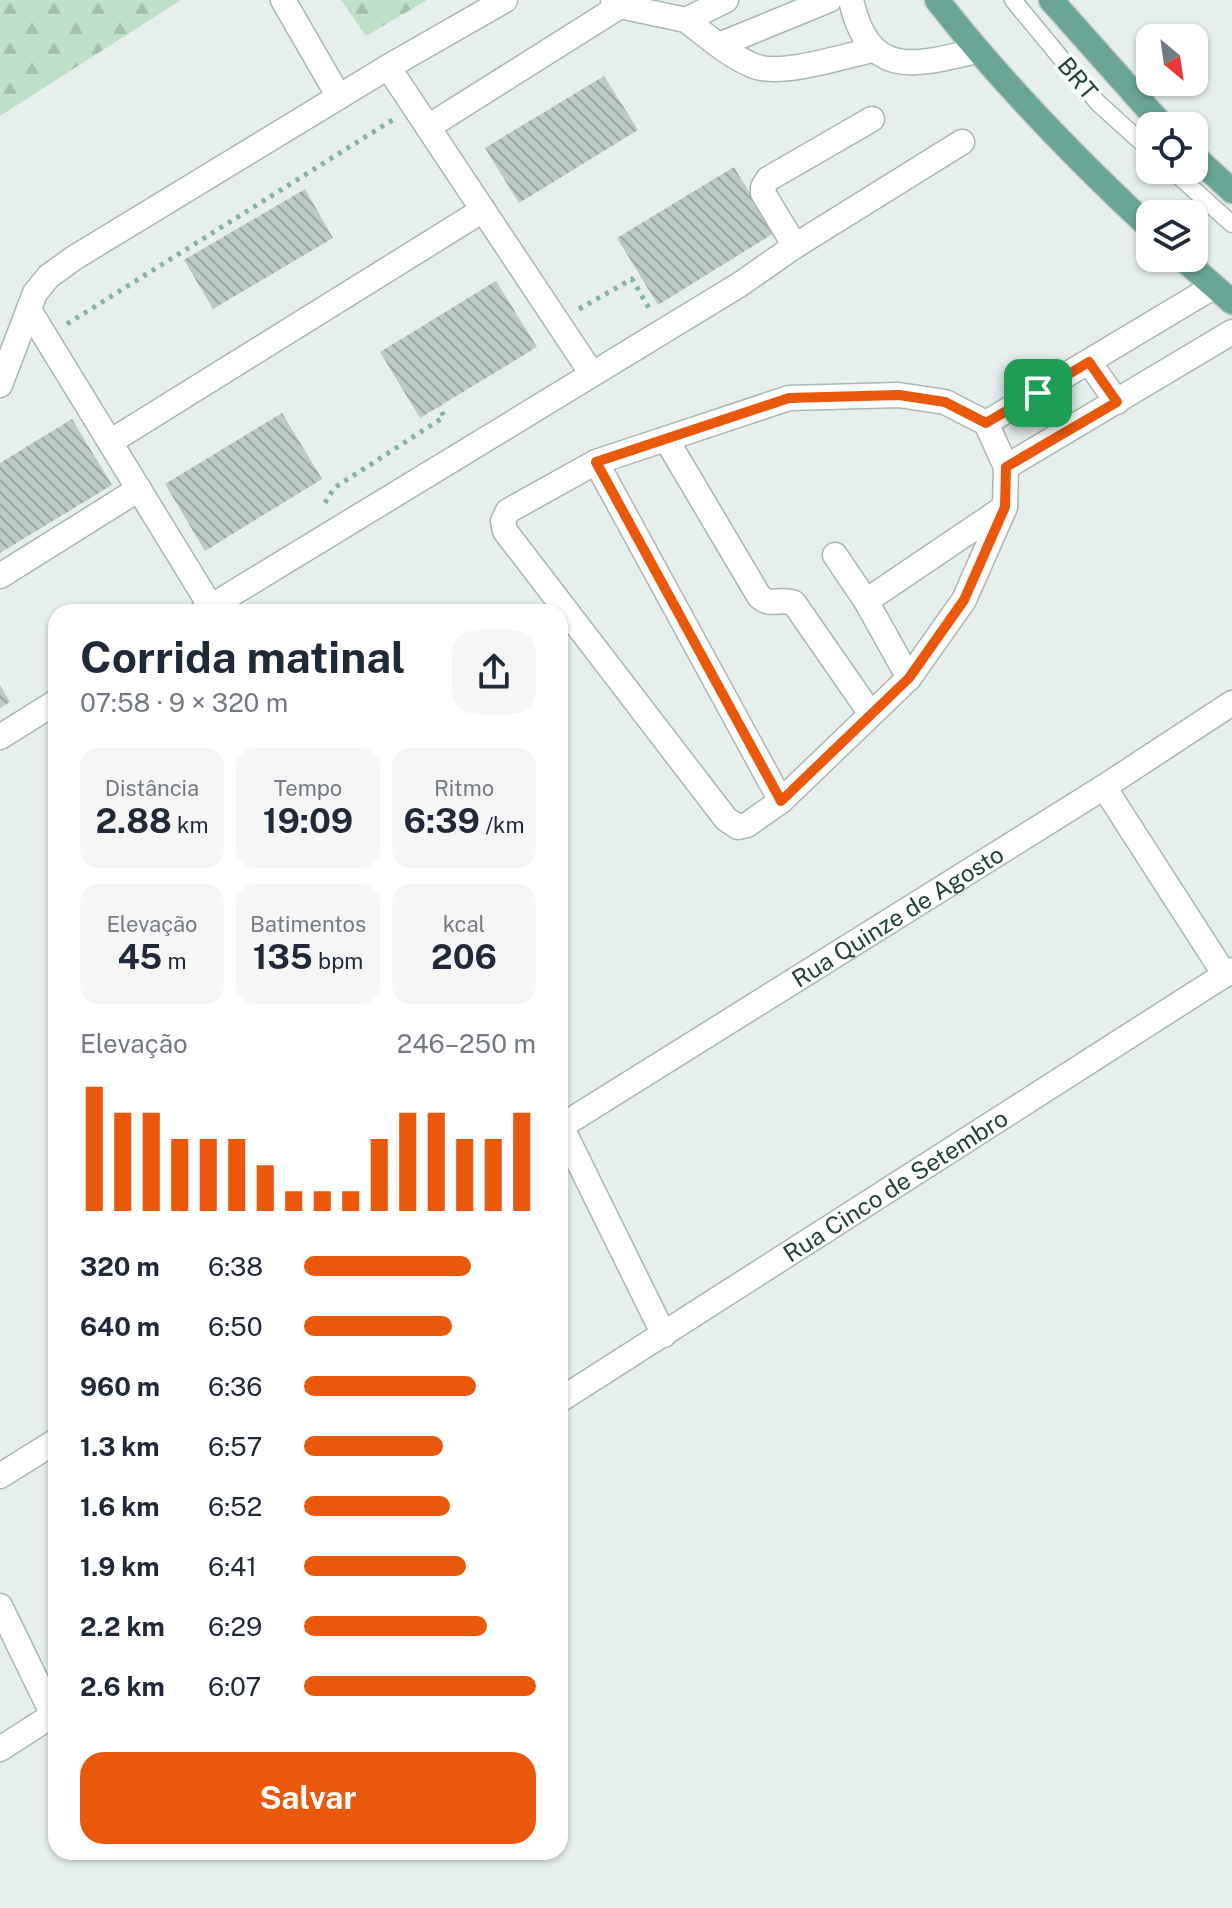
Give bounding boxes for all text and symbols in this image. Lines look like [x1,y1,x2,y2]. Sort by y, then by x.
north arrow [1136,24,1208,96]
map controls [1136,24,1208,272]
street label: BRT [1052,51,1104,105]
button: locate [1136,112,1208,184]
button: layers [1136,200,1208,272]
pin [1004,359,1072,427]
icon: arrive [1016,371,1060,415]
button: share [452,630,536,714]
text: Corrida matinal [80,631,406,683]
text: 07:58 · 9 × 320 m [80,687,288,718]
text: Distância [105,775,199,801]
text: Tempo [274,775,342,801]
text: Ritmo [434,775,494,801]
text: 2.88 [95,801,172,841]
text: 19:09 [263,801,353,841]
text: 6:39 [404,801,480,841]
text: km [172,812,209,838]
text: /km [480,812,524,838]
street label: Rua Quinze de Agosto [786,839,1009,993]
text: Elevação [106,911,198,937]
text: Batimentos [250,911,366,937]
text: kcal [443,911,485,937]
text: 45 [117,937,162,977]
text: 135 [253,937,313,977]
text: 206 [431,937,497,977]
text: m [162,948,187,974]
text: bpm [313,948,363,974]
text: Elevação [80,1028,188,1059]
text: 246–250 m [397,1028,536,1059]
street label: Rua Cinco de Setembro [778,1103,1013,1268]
text: 320 m [80,1251,160,1282]
text: 6:38 [208,1251,263,1282]
text: 640 m [80,1311,160,1342]
text: 6:50 [208,1311,263,1342]
text: 960 m [80,1371,160,1402]
text: 6:36 [208,1371,262,1402]
text: 1.3 km [80,1431,160,1462]
text: 6:57 [208,1431,262,1462]
text: 1.6 km [80,1491,160,1522]
text: 6:52 [208,1491,262,1522]
text: 1.9 km [80,1551,159,1582]
text: 6:41 [208,1551,257,1582]
text: 2.2 km [80,1611,165,1642]
text: 6:29 [208,1611,262,1642]
text: 2.6 km [80,1671,165,1702]
text: 6:07 [208,1671,261,1702]
button: Salvar [80,1752,536,1844]

